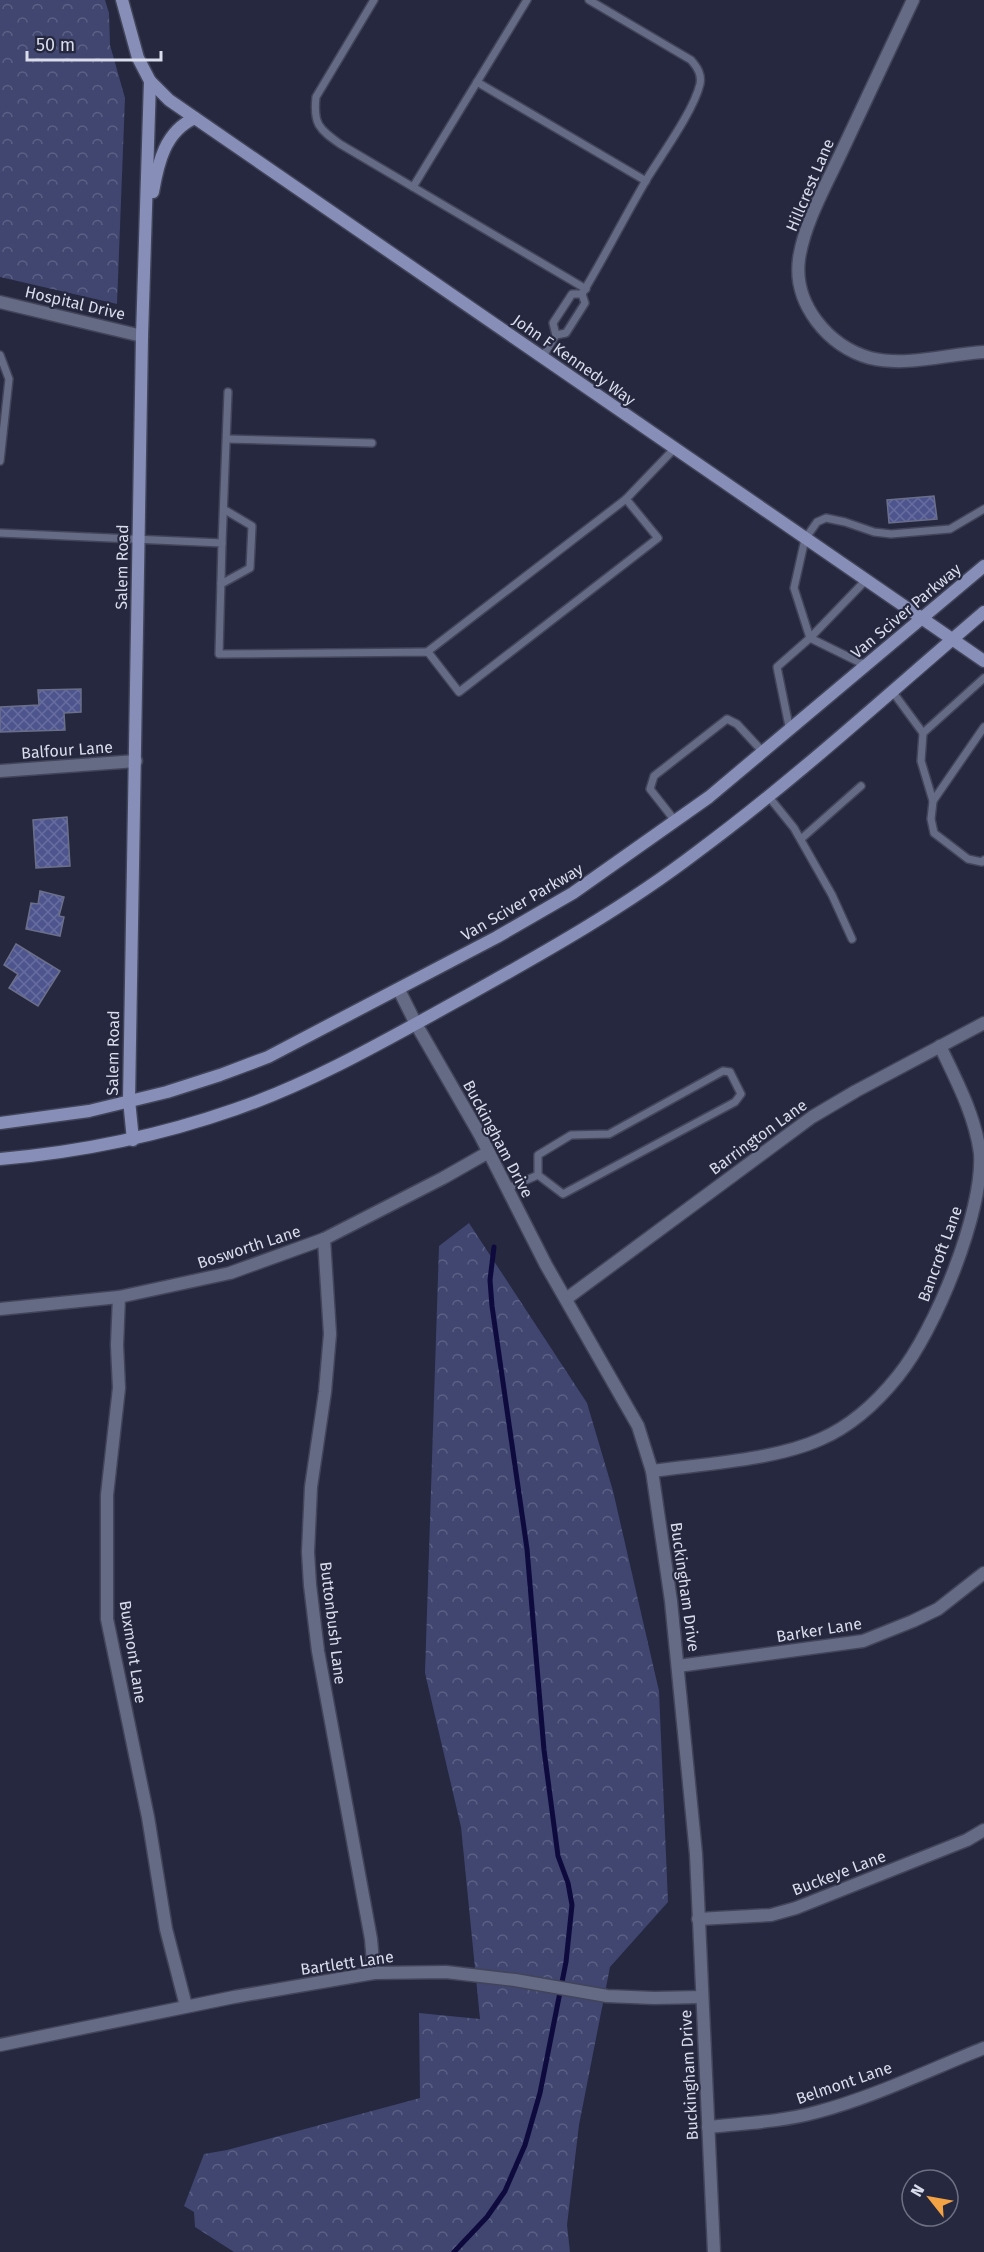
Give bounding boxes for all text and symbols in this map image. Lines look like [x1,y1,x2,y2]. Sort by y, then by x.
scale bar [27,24,160,62]
text: 50 m [36,34,75,56]
street label: Hillcrest Lane [782,136,838,234]
street label: Hospital Drive [23,282,127,324]
street label: John F Kennedy Way [509,310,639,410]
street label: Salem Road [112,524,132,610]
street label: Van Sciver Parkway [847,559,965,662]
street label: Balfour Lane [21,737,113,763]
street label: Van Sciver Parkway [458,859,586,945]
street label: Salem Road [103,1010,123,1096]
street label: Buckingham Drive [459,1077,537,1201]
street label: Barrington Lane [705,1095,811,1179]
street label: Bancroft Lane [914,1204,966,1304]
street label: Bosworth Lane [195,1221,303,1273]
street label: Buckingham Drive [667,1521,703,1653]
street label: Buttonbush Lane [316,1561,350,1685]
street label: Buxmont Lane [115,1599,151,1705]
street label: Barker Lane [775,1614,863,1646]
street label: Buckeye Lane [789,1846,889,1900]
street label: Bartlett Lane [299,1947,395,1979]
street label: Buckingham Drive [676,2009,702,2141]
street label: Belmont Lane [794,2058,894,2108]
north arrow [900,2168,960,2228]
text: N [907,2181,928,2200]

